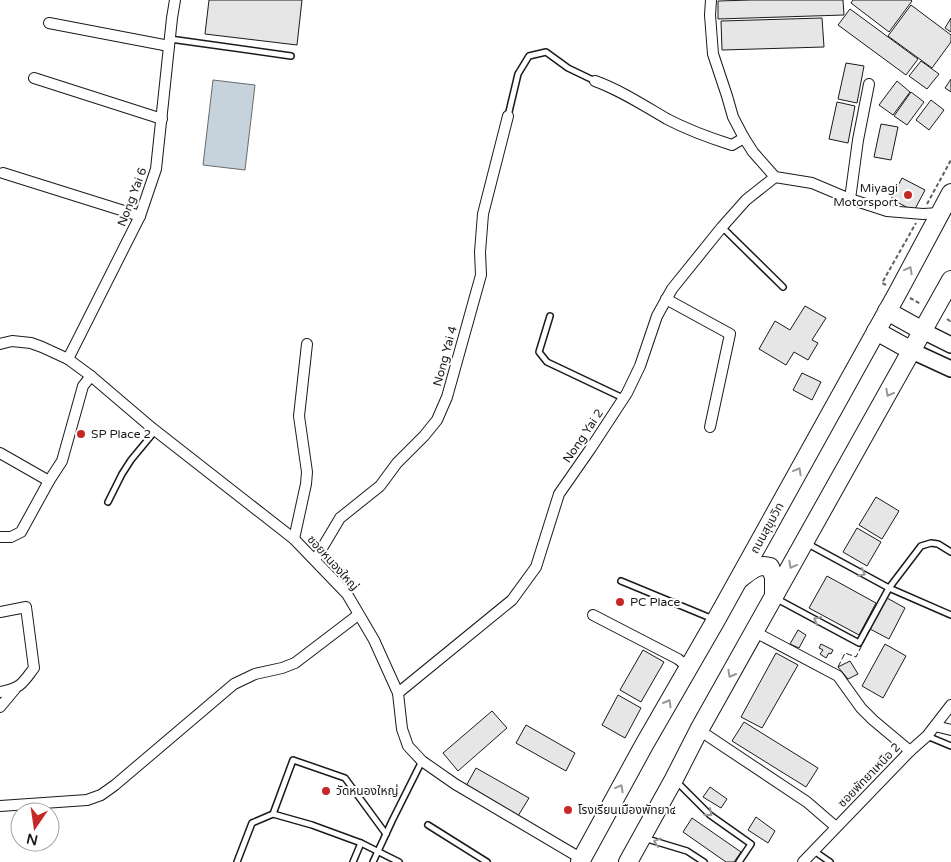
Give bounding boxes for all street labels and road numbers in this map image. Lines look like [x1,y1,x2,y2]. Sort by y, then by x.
street label: Nong Yai 6 [114,166,150,228]
street label: Nong Yai 4 [430,324,460,388]
street label: Nong Yai 2 [560,406,606,466]
street label: ถนนสุขุมวิท [747,500,787,556]
street label: ซอยหนองใหญ่ [304,532,362,594]
street label: ซอยพัทยาเหนือ 2 [835,740,903,810]

